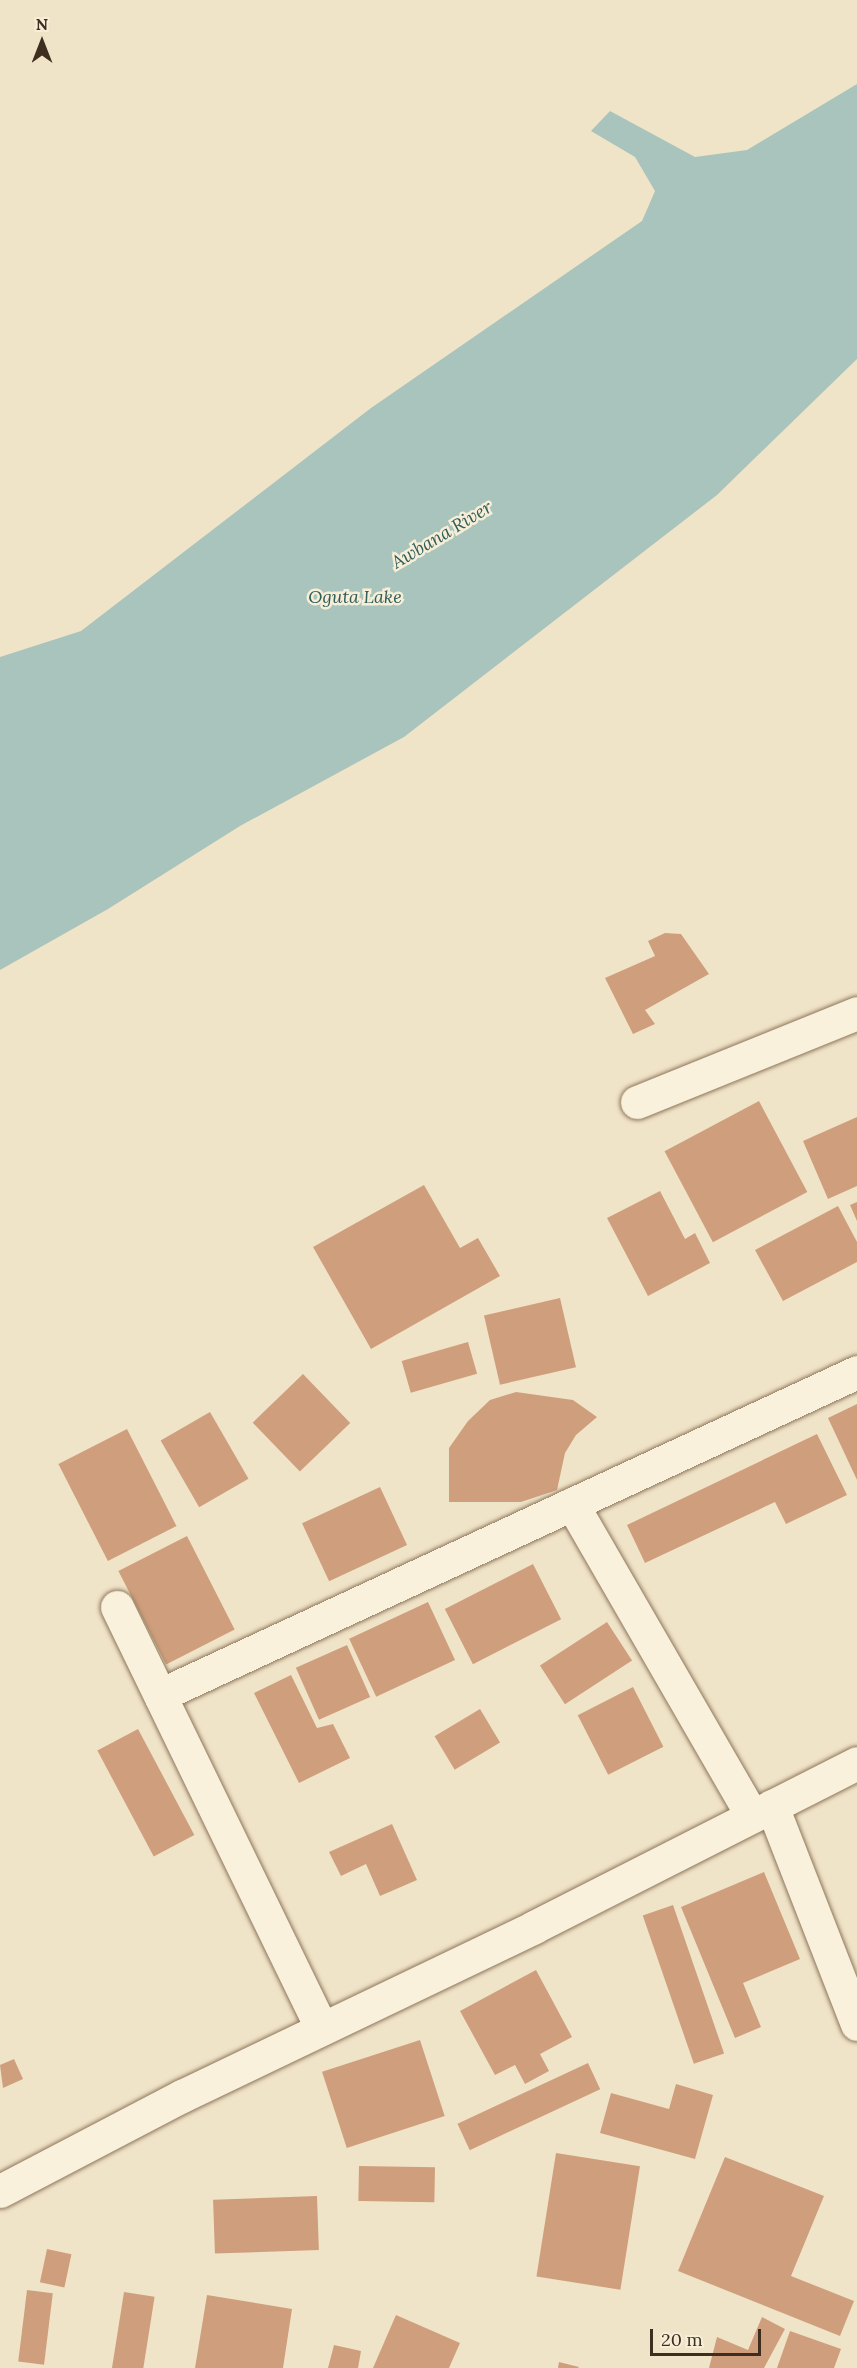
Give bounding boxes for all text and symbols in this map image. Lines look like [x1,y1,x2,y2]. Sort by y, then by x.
north arrow [12,12,72,72]
text: N [36,14,48,34]
water label: Awbana River [388,496,496,574]
water label: Oguta Lake [308,586,402,608]
scale bar [653,2317,764,2355]
text: 20 m [661,2328,703,2351]

